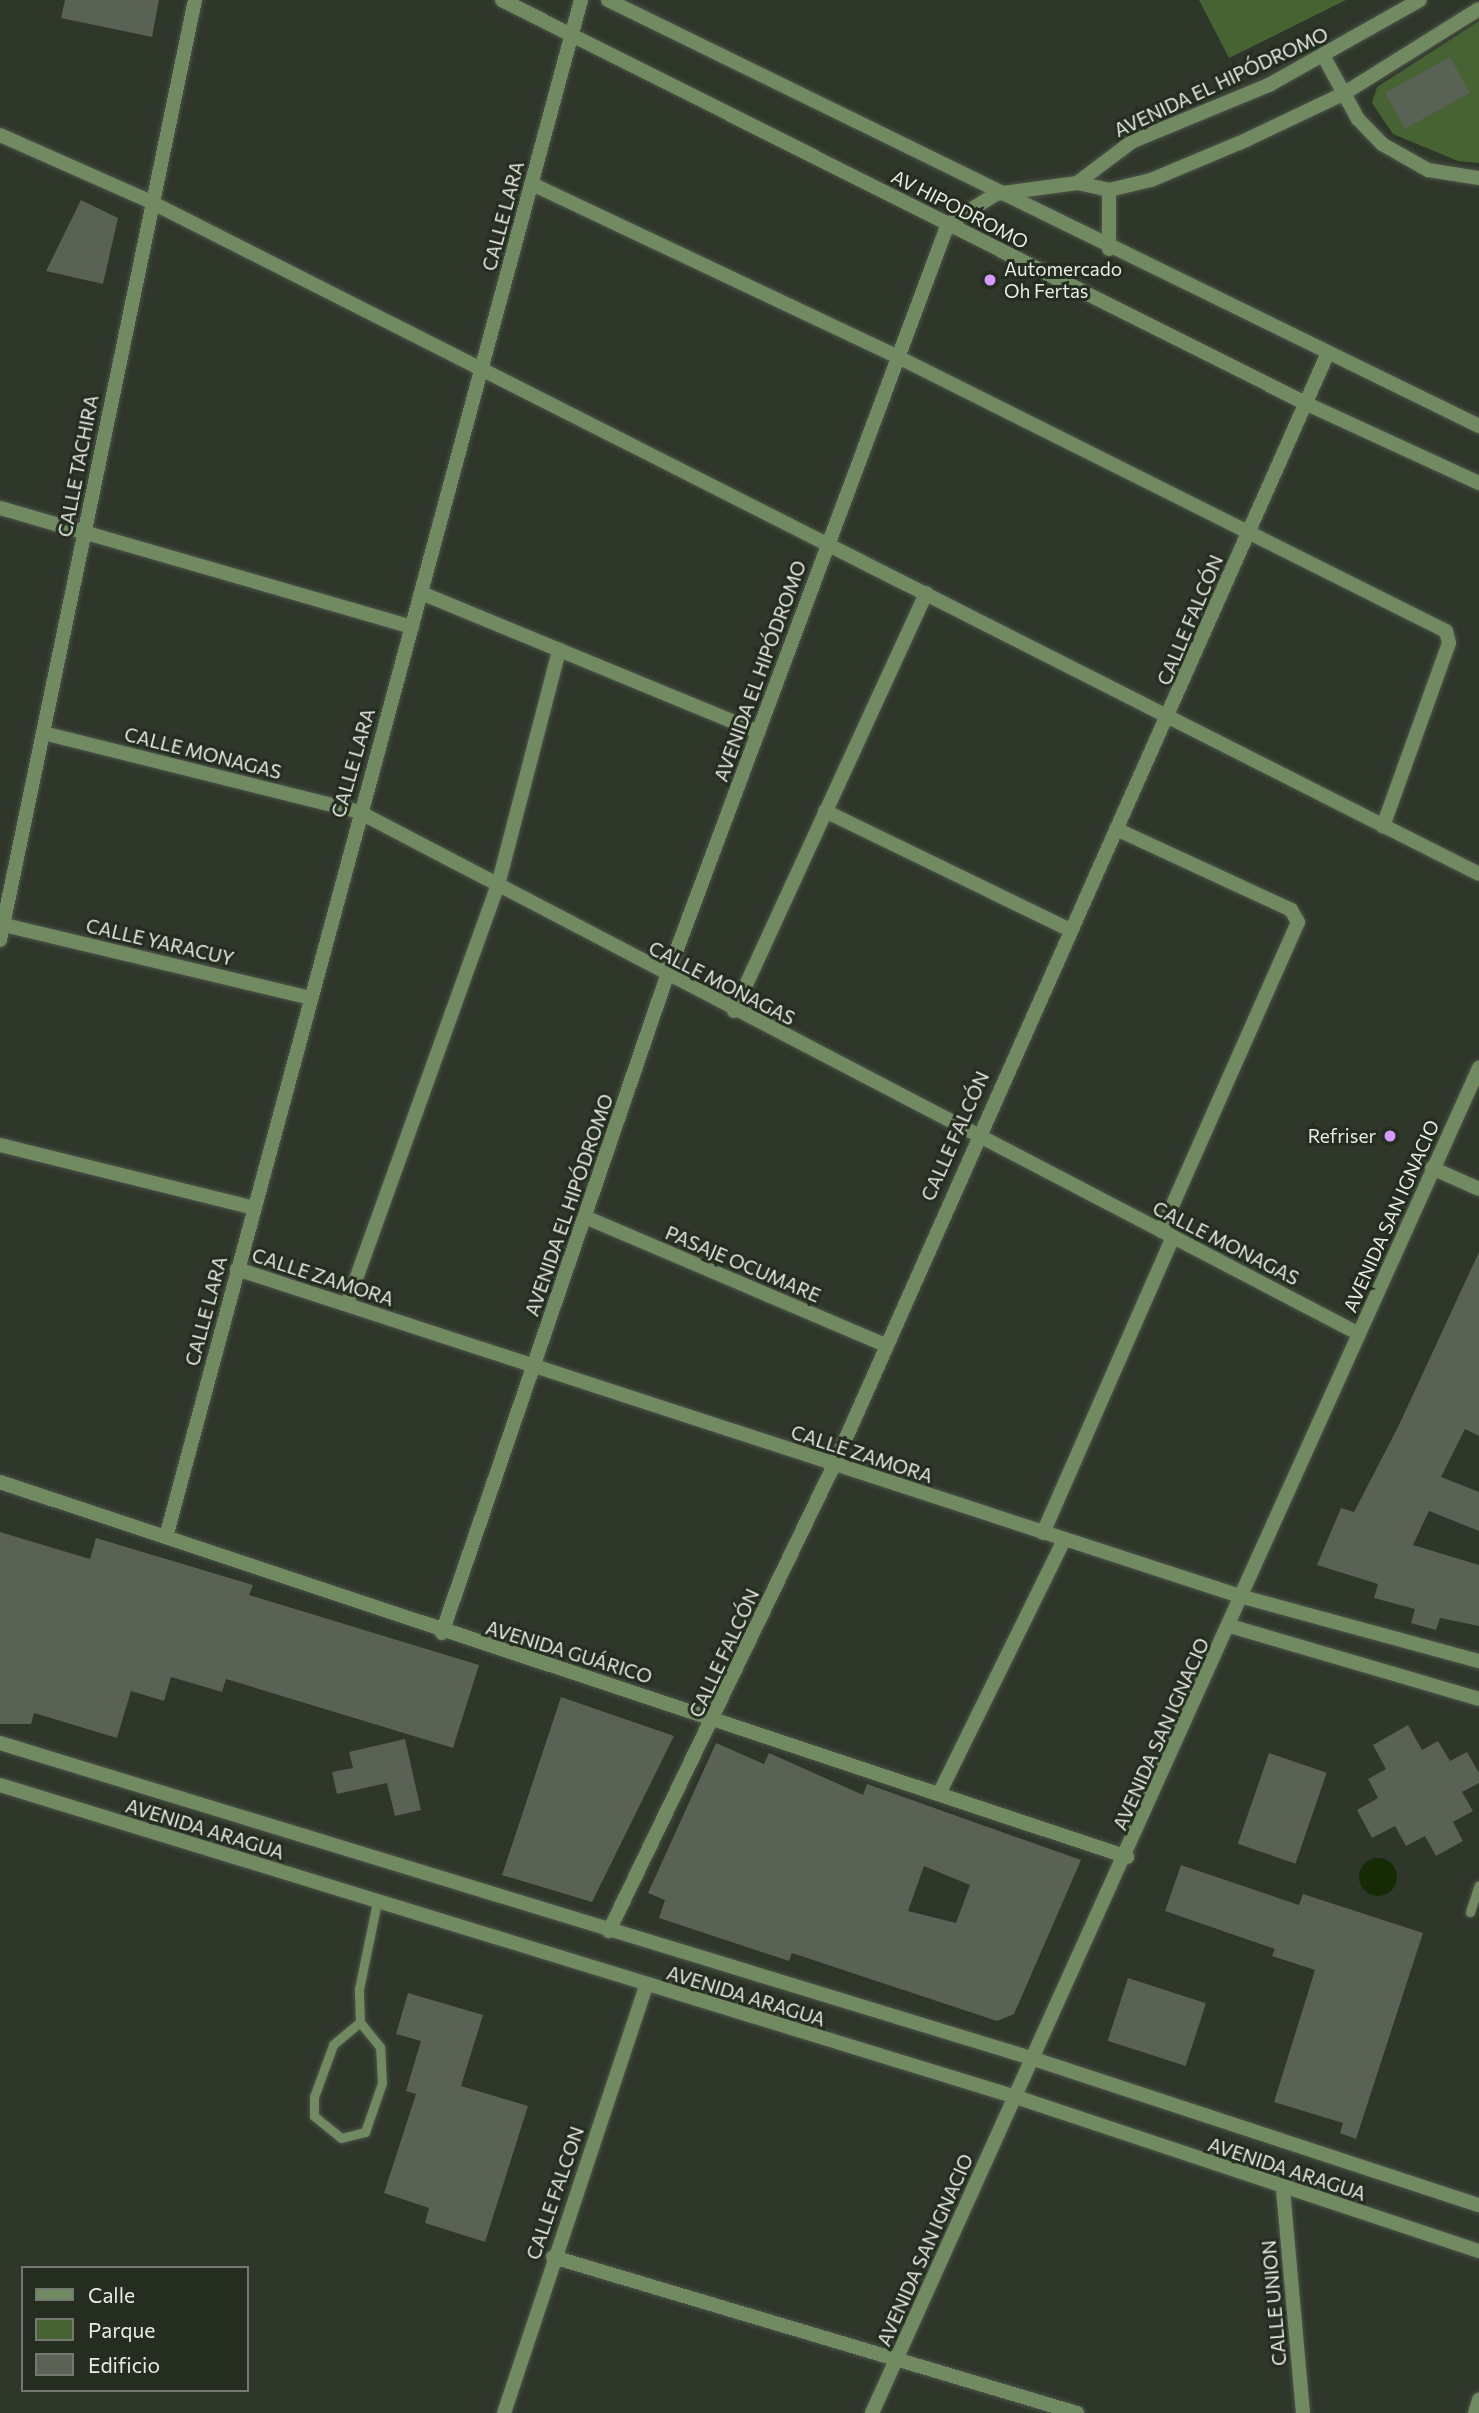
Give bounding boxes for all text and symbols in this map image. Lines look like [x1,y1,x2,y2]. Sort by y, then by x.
street label: AVENIDA EL HIPÓDROMO [1110,22,1332,142]
street label: CALLE LARA [477,159,529,273]
street label: AV HIPODROMO [888,165,1032,253]
place label: Automercado Oh Fertas [1004,258,1122,302]
marker: Automercado Oh Fertas [982,272,998,288]
street label: CALLE TACHIRA [53,393,103,539]
street label: CALLE FALCÓN [1152,551,1228,689]
street label: AVENIDA EL HIPÓDROMO [709,557,811,785]
street label: CALLE LARA [327,706,379,820]
street label: CALLE MONAGAS [122,722,284,784]
street label: CALLE YARACUY [84,914,236,970]
street label: CALLE MONAGAS [645,936,799,1030]
street label: CALLE FALCÓN [916,1068,994,1204]
street label: AVENIDA EL HIPÓDROMO [520,1091,618,1319]
street label: AVENIDA SAN IGNACIO [1338,1116,1444,1316]
place label: Refriser [1308,1125,1376,1147]
marker: Refriser [1382,1128,1398,1144]
street label: CALLE MONAGAS [1149,1196,1303,1290]
street label: PASAJE OCUMARE [662,1221,824,1307]
street label: CALLE ZAMORA [249,1243,397,1311]
street label: CALLE LARA [180,1254,232,1368]
street label: CALLE ZAMORA [788,1420,936,1488]
street label: CALLE FALCÓN [684,1585,764,1721]
street label: AVENIDA GUÁRICO [483,1616,655,1688]
street label: AVENIDA SAN IGNACIO [1108,1634,1214,1834]
street label: AVENIDA ARAGUA [123,1794,287,1864]
street label: AVENIDA ARAGUA [664,1961,828,2031]
street label: CALLE FALCON [522,2123,588,2263]
street label: AVENIDA ARAGUA [1205,2133,1369,2205]
street label: AVENIDA SAN IGNACIO [872,2150,978,2350]
street label: CALLE UNION [1257,2239,1291,2367]
legend [21,2266,248,2392]
text: Calle [88,2282,135,2307]
text: Parque [88,2317,155,2342]
text: Edificio [88,2352,160,2377]

